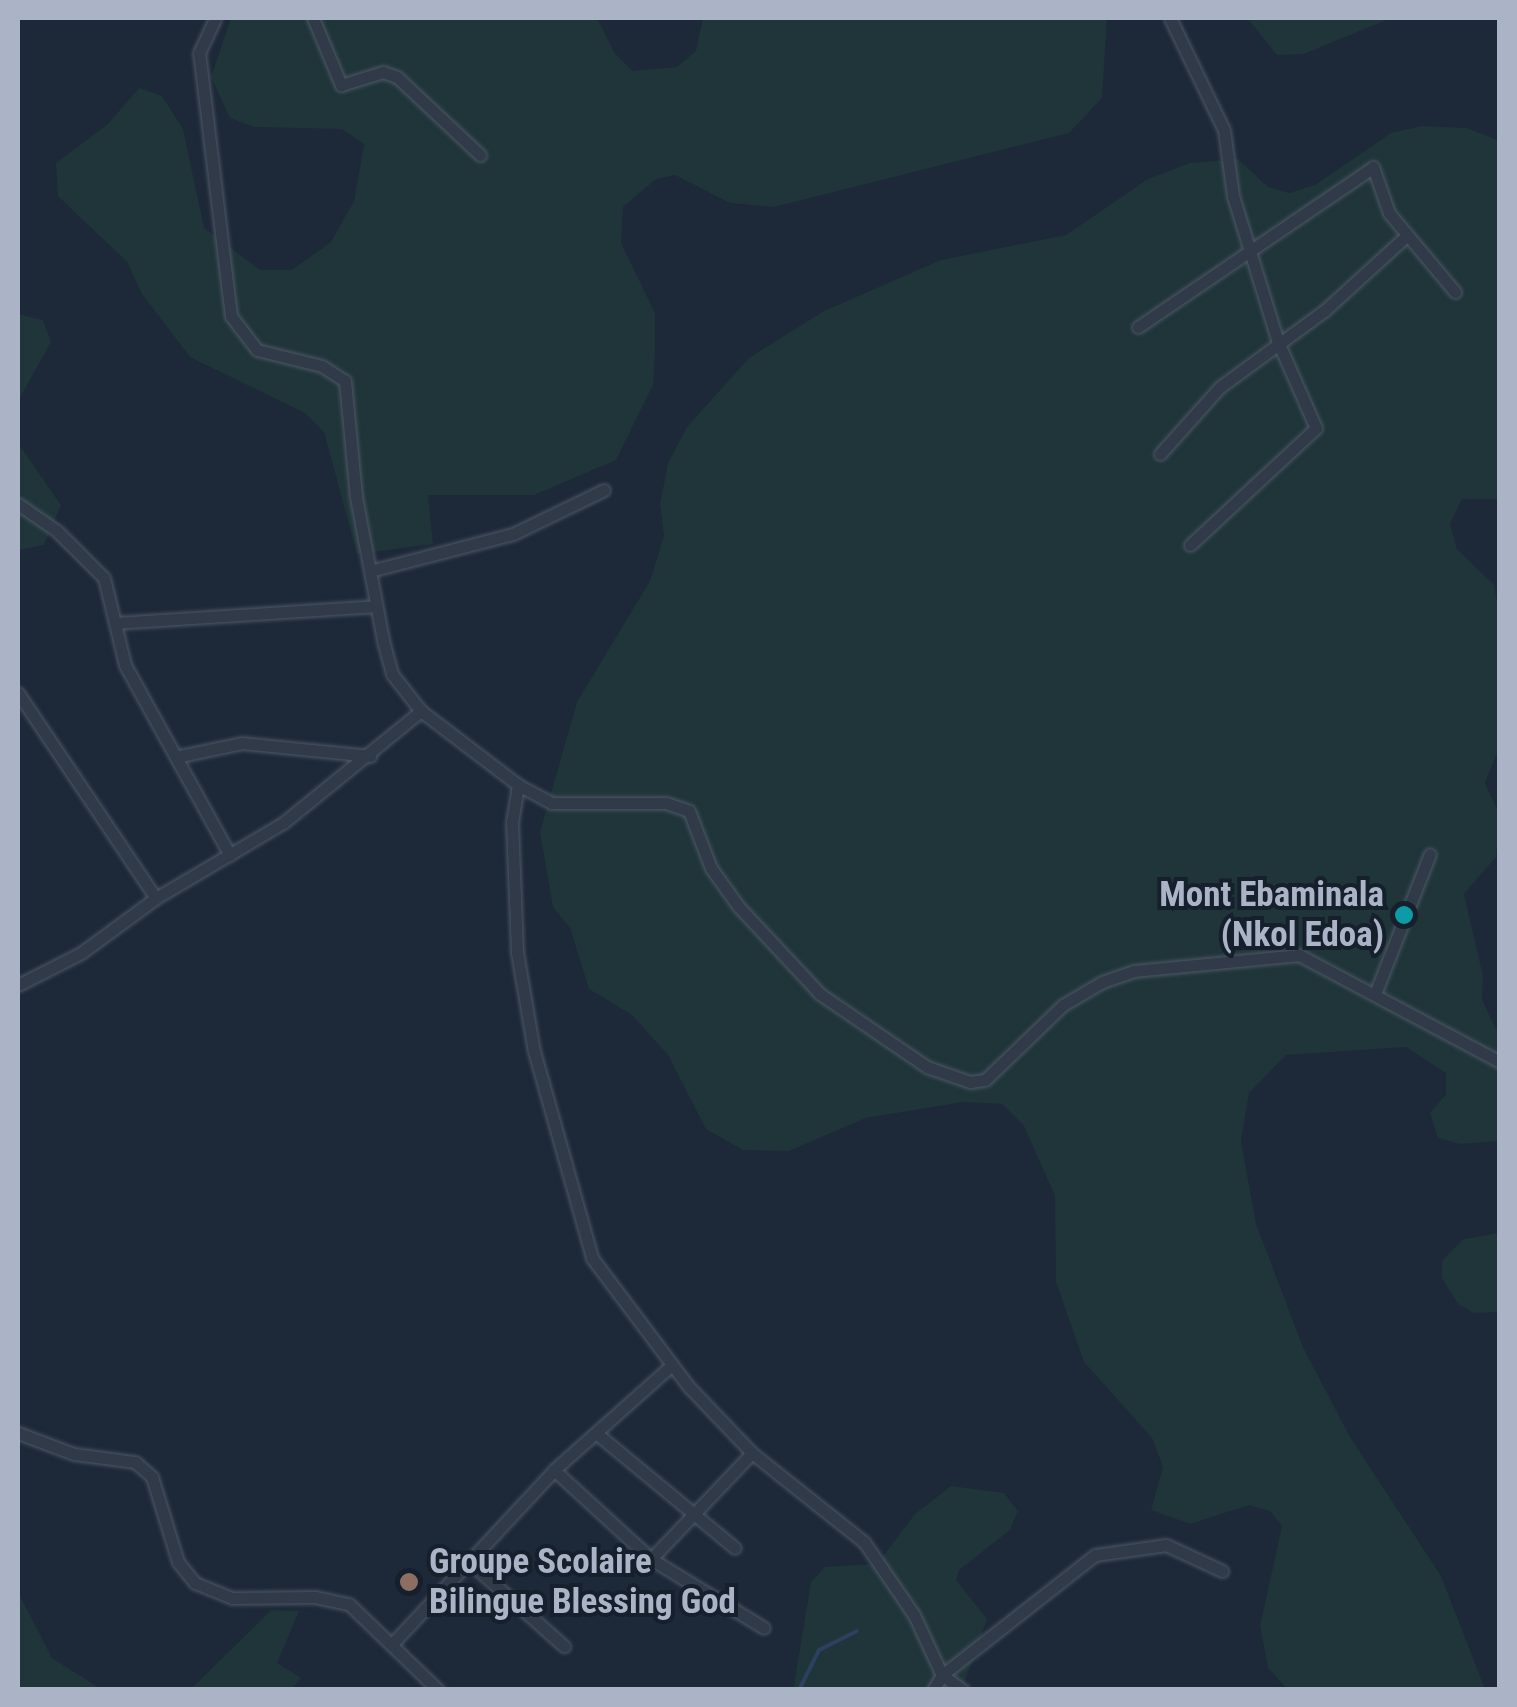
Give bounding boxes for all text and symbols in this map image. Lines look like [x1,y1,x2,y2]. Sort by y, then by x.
place label: Mont Ebaminala (Nkol Edoa) [1159,874,1384,956]
marker: Mont Ebaminala (Nkol Edoa) [1393,904,1415,926]
place label: Groupe Scolaire Bilingue Blessing God [429,1541,736,1623]
marker: Groupe Scolaire Bilingue Blessing God [398,1571,420,1593]

